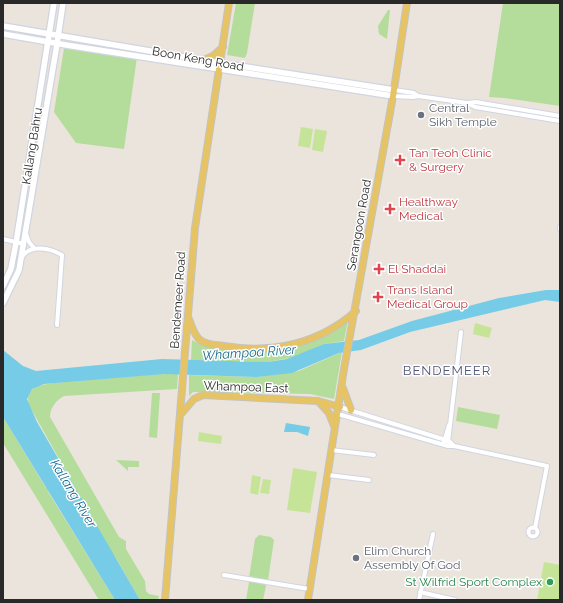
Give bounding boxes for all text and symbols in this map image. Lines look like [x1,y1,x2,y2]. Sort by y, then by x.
street label: Boon Keng Road [151,44,245,74]
place label: Central Sikh Temple [429,101,497,129]
street label: Kallang Bahru [19,107,45,185]
marker: Central Sikh Temple [416,110,426,120]
place label: Tan Teoh Clinic & Surgery [409,146,492,174]
marker: Tan Teoh Clinic & Surgery [394,154,406,166]
street label: Serangoon Road [344,178,374,272]
place label: Healthway Medical [399,195,458,223]
marker: Healthway Medical [384,203,396,215]
street label: Bendemeer Road [168,251,188,349]
place label: El Shaddai [388,262,446,276]
marker: El Shaddai [373,263,385,275]
place label: Trans Island Medical Group [387,283,468,311]
marker: Trans Island Medical Group [372,291,384,303]
water label: Whampoa River [202,342,297,363]
district label: BENDEMEER [403,363,491,378]
street label: Whampoa East [203,379,289,395]
water label: Kallang River [47,457,100,530]
place label: Elim Church Assembly Of God [364,544,460,572]
marker: Elim Church Assembly Of God [351,553,361,563]
place label: St Wilfrid Sport Complex [405,575,542,589]
marker: St Wilfrid Sport Complex [545,577,555,587]

